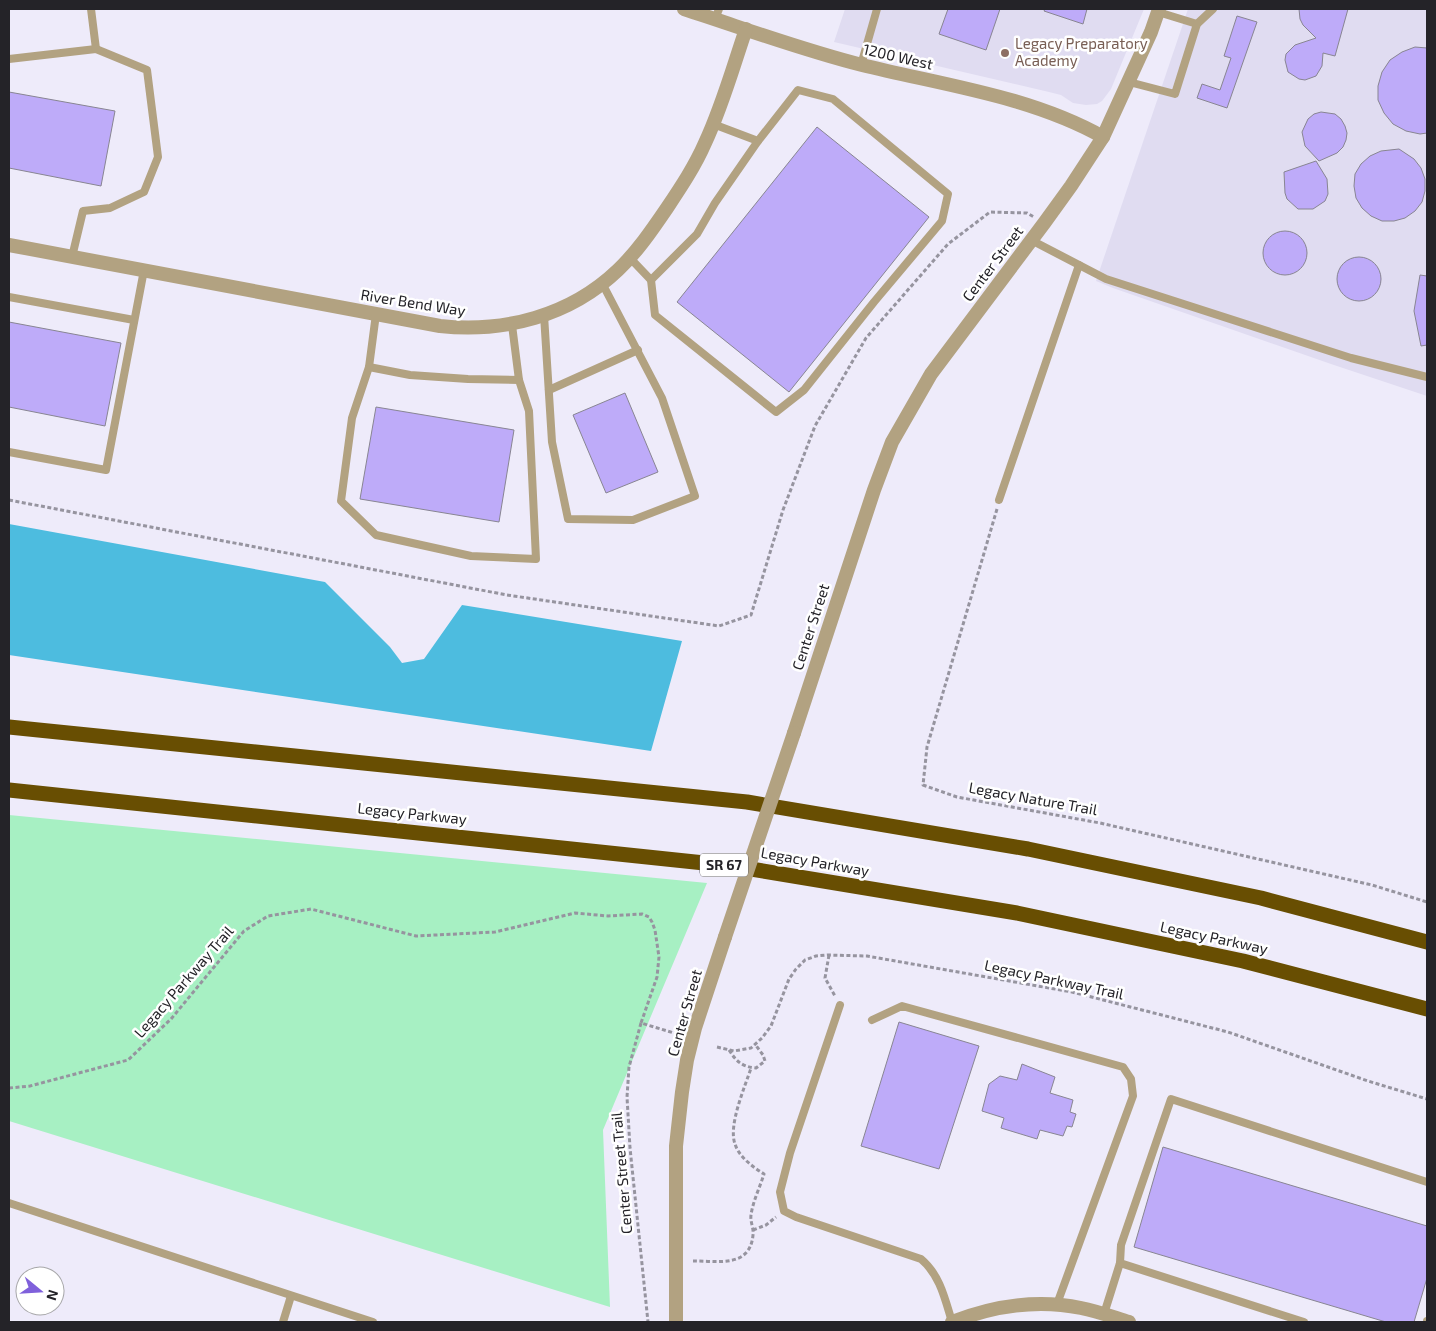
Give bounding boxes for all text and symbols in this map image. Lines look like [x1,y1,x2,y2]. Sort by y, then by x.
place label: Legacy Preparatory Academy [1015,34,1148,69]
street label: 1200 West [862,39,935,73]
marker: Legacy Preparatory Academy [999,47,1011,59]
street label: Center Street [958,222,1027,305]
street label: River Bend Way [359,285,467,319]
street label: Center Street [788,581,833,672]
street label: Legacy Nature Trail [967,778,1099,818]
street label: Legacy Parkway [357,798,468,828]
street label: Legacy Parkway [760,843,871,879]
road number: SR 67 [700,854,748,876]
street label: Legacy Parkway [1159,917,1270,957]
street label: Legacy Parkway Trail [130,921,237,1041]
street label: Legacy Parkway Trail [983,955,1126,1003]
street label: Center Street [663,967,705,1058]
street label: Center Street Trail [607,1111,635,1235]
north arrow [15,1266,65,1316]
text: N [43,1288,62,1303]

